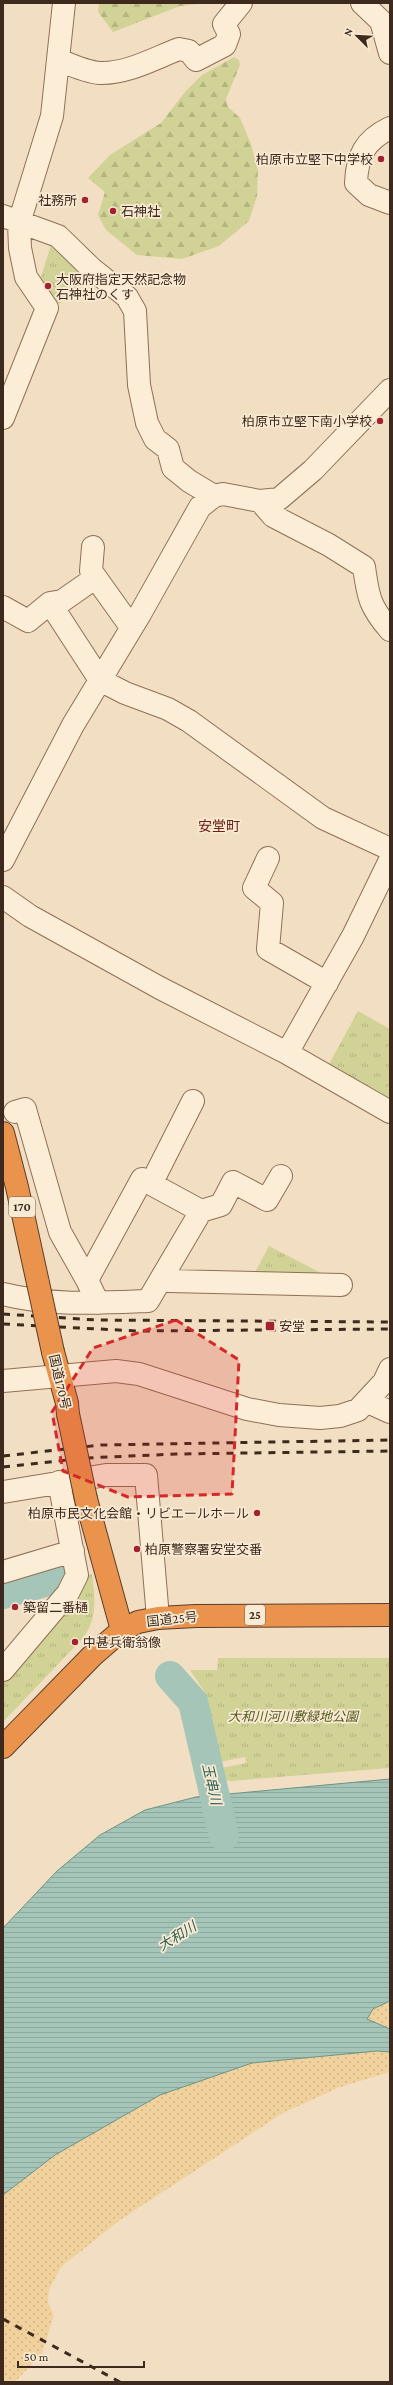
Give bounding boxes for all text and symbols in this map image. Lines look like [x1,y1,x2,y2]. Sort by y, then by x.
north arrow [337,16,377,56]
text: N [341,26,355,38]
place label: 柏原市立堅下中学校 [256,152,373,167]
marker: 柏原市立堅下中学校 [376,154,386,164]
place label: 社務所 [38,193,77,208]
marker: 社務所 [80,195,90,205]
place label: 石神社 [121,204,160,219]
marker: 石神社 [108,206,118,216]
place label: 大阪府指定天然記念物 石神社のくす [56,272,186,302]
marker: 大阪府指定天然記念物 石神社のくす [43,281,53,291]
place label: 柏原市立堅下南小学校 [242,414,372,429]
marker: 柏原市立堅下南小学校 [375,416,385,426]
district label: 安堂町 [198,818,240,834]
road number: 170 [9,1197,35,1217]
place label: 安堂 [279,1319,305,1334]
marker: 安堂 [264,1320,276,1332]
street label: 国道170号 [46,1353,74,1411]
place label: 柏原市民文化会館・リビエールホール [28,1506,249,1521]
marker: 柏原市民文化会館・リビエールホール [252,1508,262,1518]
place label: 柏原警察署安堂交番 [145,1542,262,1557]
marker: 柏原警察署安堂交番 [132,1544,142,1554]
place label: 築留二番樋 [23,1600,88,1615]
marker: 築留二番樋 [10,1602,20,1612]
road number: 25 [245,1605,265,1625]
street label: 国道25号 [146,1609,198,1629]
place label: 中甚兵衛翁像 [83,1635,161,1650]
marker: 中甚兵衛翁像 [70,1637,80,1647]
park label: 大和川河川敷緑地公園 [228,1709,360,1724]
water label: 玉串川 [199,1762,225,1808]
water label: 大和川 [155,1917,201,1954]
scale bar [18,2343,144,2369]
text: 50 m [24,2350,49,2364]

